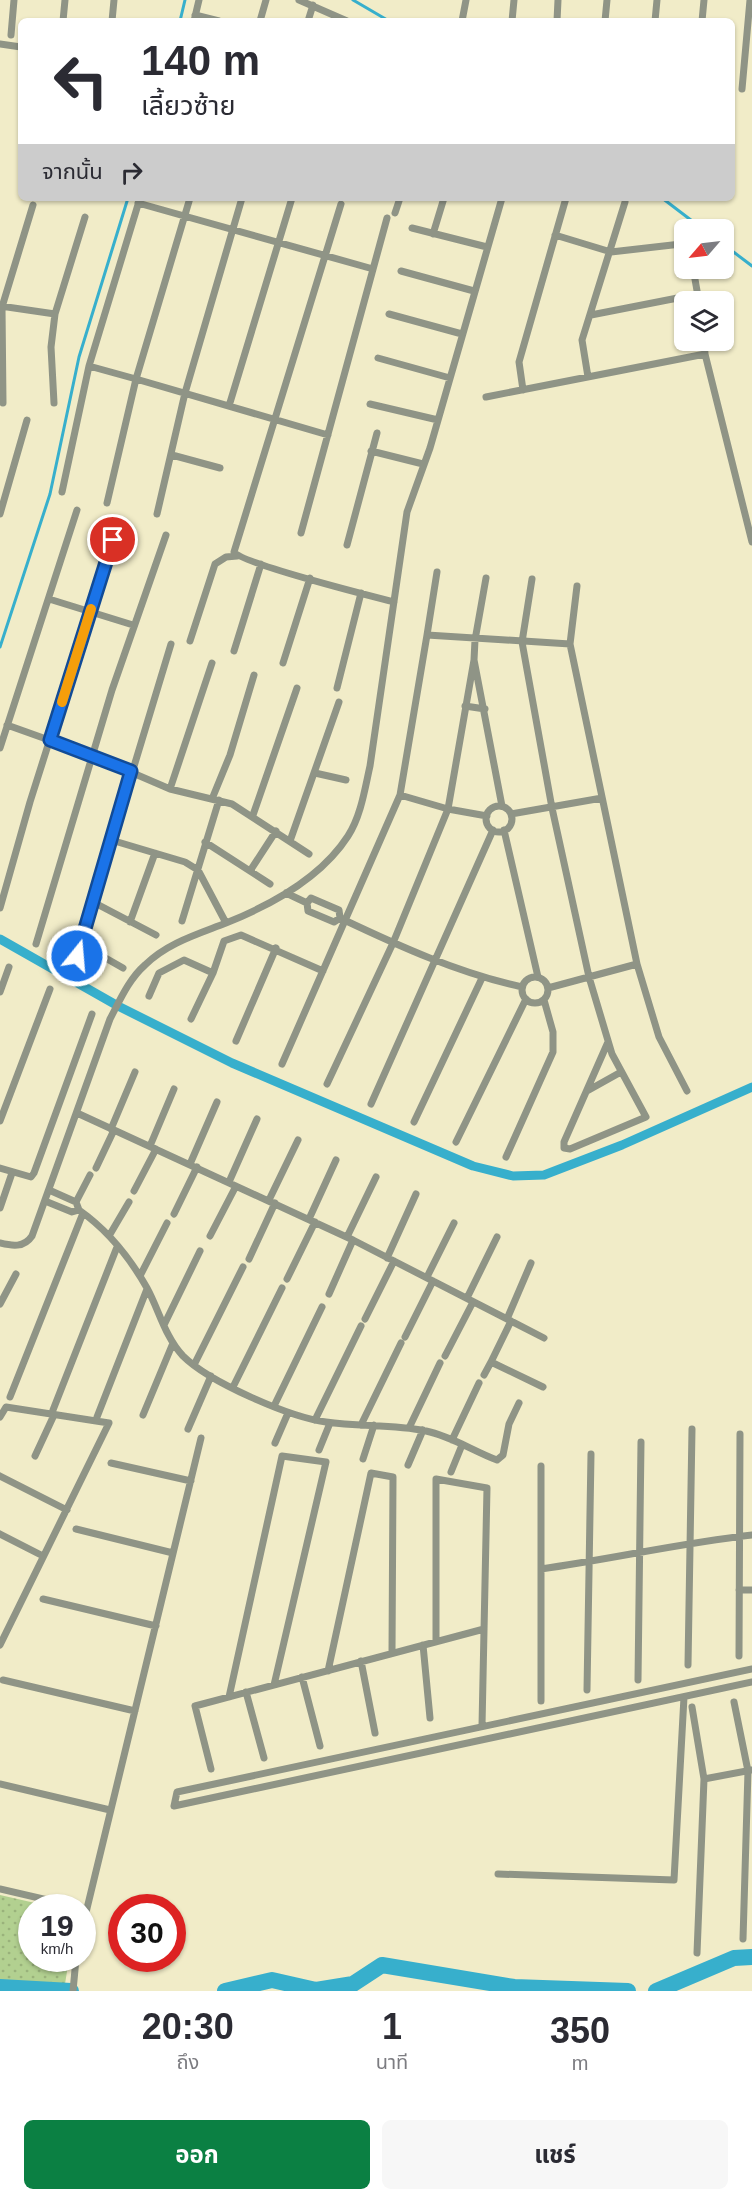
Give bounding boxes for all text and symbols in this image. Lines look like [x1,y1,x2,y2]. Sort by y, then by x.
text: 140 m [141,37,260,84]
icon: left [42,42,120,120]
text: เลี้ยวซ้าย [141,91,235,121]
icon: right [115,156,148,189]
text: จากนั้น [42,159,103,184]
north arrow [674,219,734,279]
map controls [674,219,734,351]
button: layers [674,291,734,351]
pin [87,514,138,565]
icon: arrive [96,523,129,556]
position arrow [45,924,109,988]
speed limit sign: 30 [108,1894,186,1972]
text: 19 [40,1909,74,1942]
text: km/h [41,1940,73,1957]
text: 20:30 [142,2006,234,2047]
text: 1 [382,2006,402,2047]
text: 350 [550,2010,610,2051]
text: ถึง [176,2051,199,2073]
text: นาที [376,2051,408,2073]
text: m [572,2052,588,2074]
button: ออก [24,2120,370,2189]
button: แชร์ [382,2120,728,2189]

